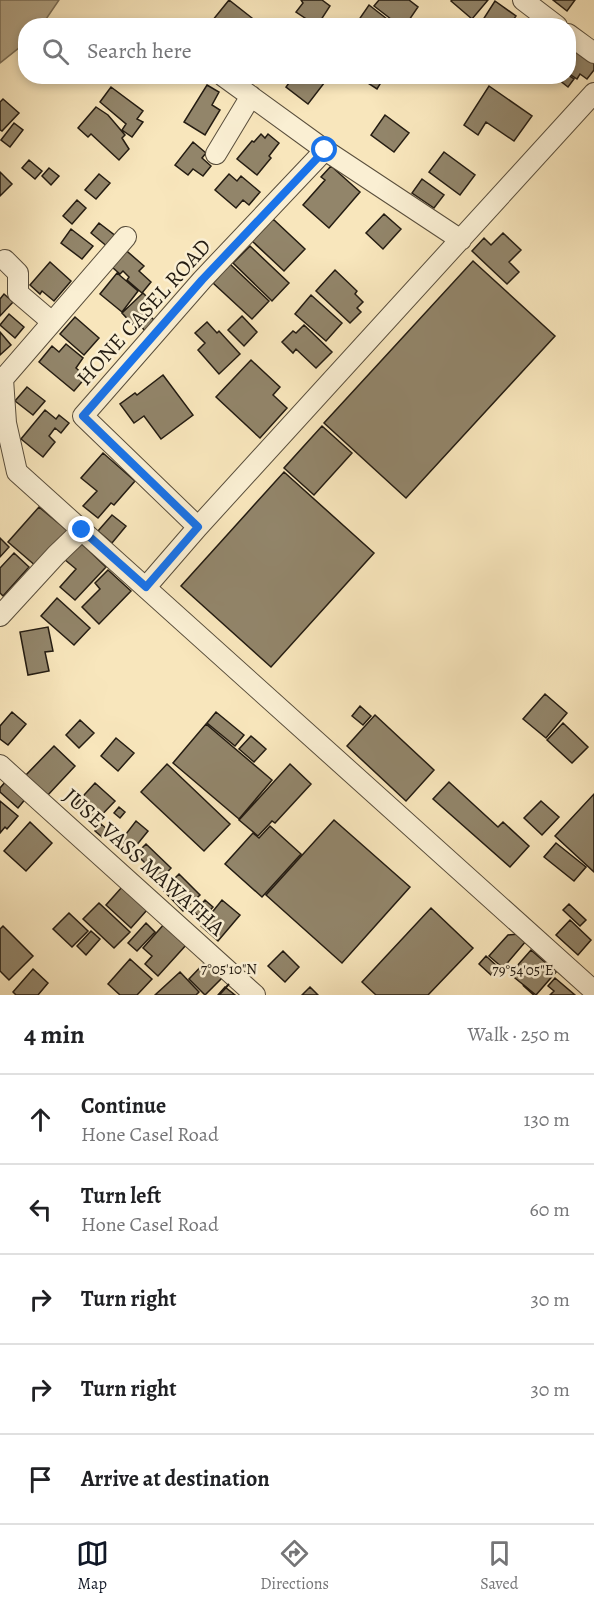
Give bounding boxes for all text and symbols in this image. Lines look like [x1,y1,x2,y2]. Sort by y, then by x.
search box [18,18,576,84]
icon: search [39,35,72,68]
text: Search here [87,36,192,66]
route start [311,136,337,162]
street label: HONE CASEL ROAD [70,232,218,392]
route end [68,516,94,542]
street label: JUSE VASS MAWATHA [57,781,232,943]
text: 7°05'10"N [201,959,257,979]
text: 79°54'05"E [492,960,554,980]
text: 4 min [24,1017,85,1052]
text: Walk · 250 m [468,1021,570,1048]
text: Continue [81,1091,166,1121]
icon: ahead [24,1103,57,1136]
text: 130 m [524,1106,570,1133]
text: Hone Casel Road [81,1121,219,1148]
text: Turn left [81,1181,161,1211]
icon: left [24,1193,57,1226]
text: 60 m [530,1196,570,1223]
text: Hone Casel Road [81,1211,219,1238]
icon: right [24,1283,57,1316]
text: Turn right [81,1284,177,1314]
text: 30 m [530,1286,570,1313]
icon: right [24,1373,57,1406]
text: Turn right [81,1374,177,1404]
text: 30 m [530,1376,570,1403]
icon: arrive [24,1463,57,1496]
text: Arrive at destination [81,1464,270,1494]
tab: Map [76,1537,109,1595]
tab: Directions [260,1537,329,1595]
tab: Saved [480,1537,518,1595]

